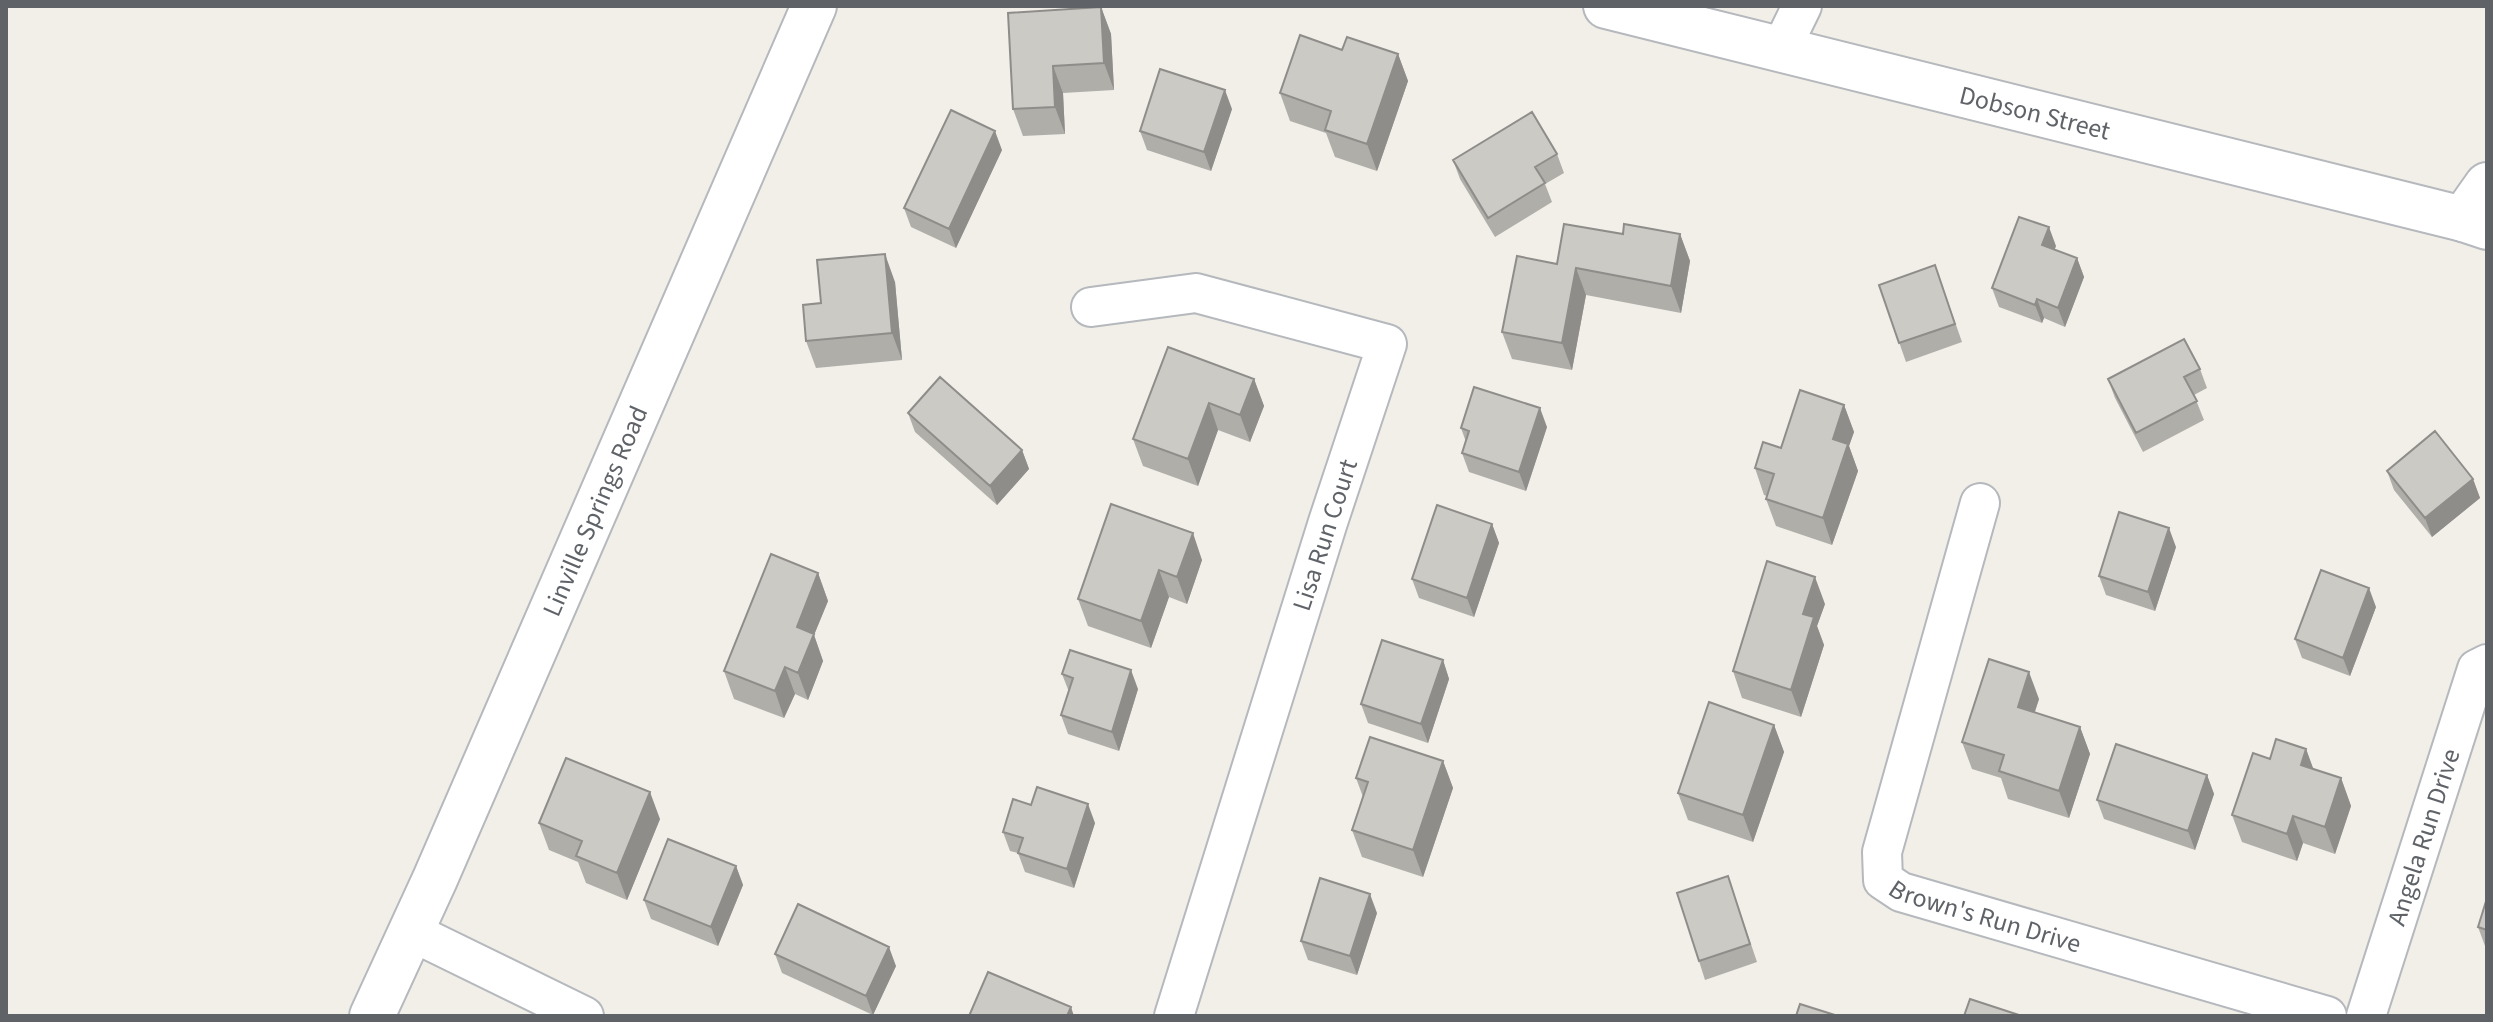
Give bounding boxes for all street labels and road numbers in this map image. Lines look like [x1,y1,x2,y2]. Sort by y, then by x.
street label: Dobson Street [1956,76,2114,149]
street label: Linville Springs Road [533,400,657,622]
street label: Lisa Run Court [1283,454,1367,616]
street label: Angela Run Drive [2378,744,2469,930]
street label: Brown's Run Drive [1882,870,2086,962]

